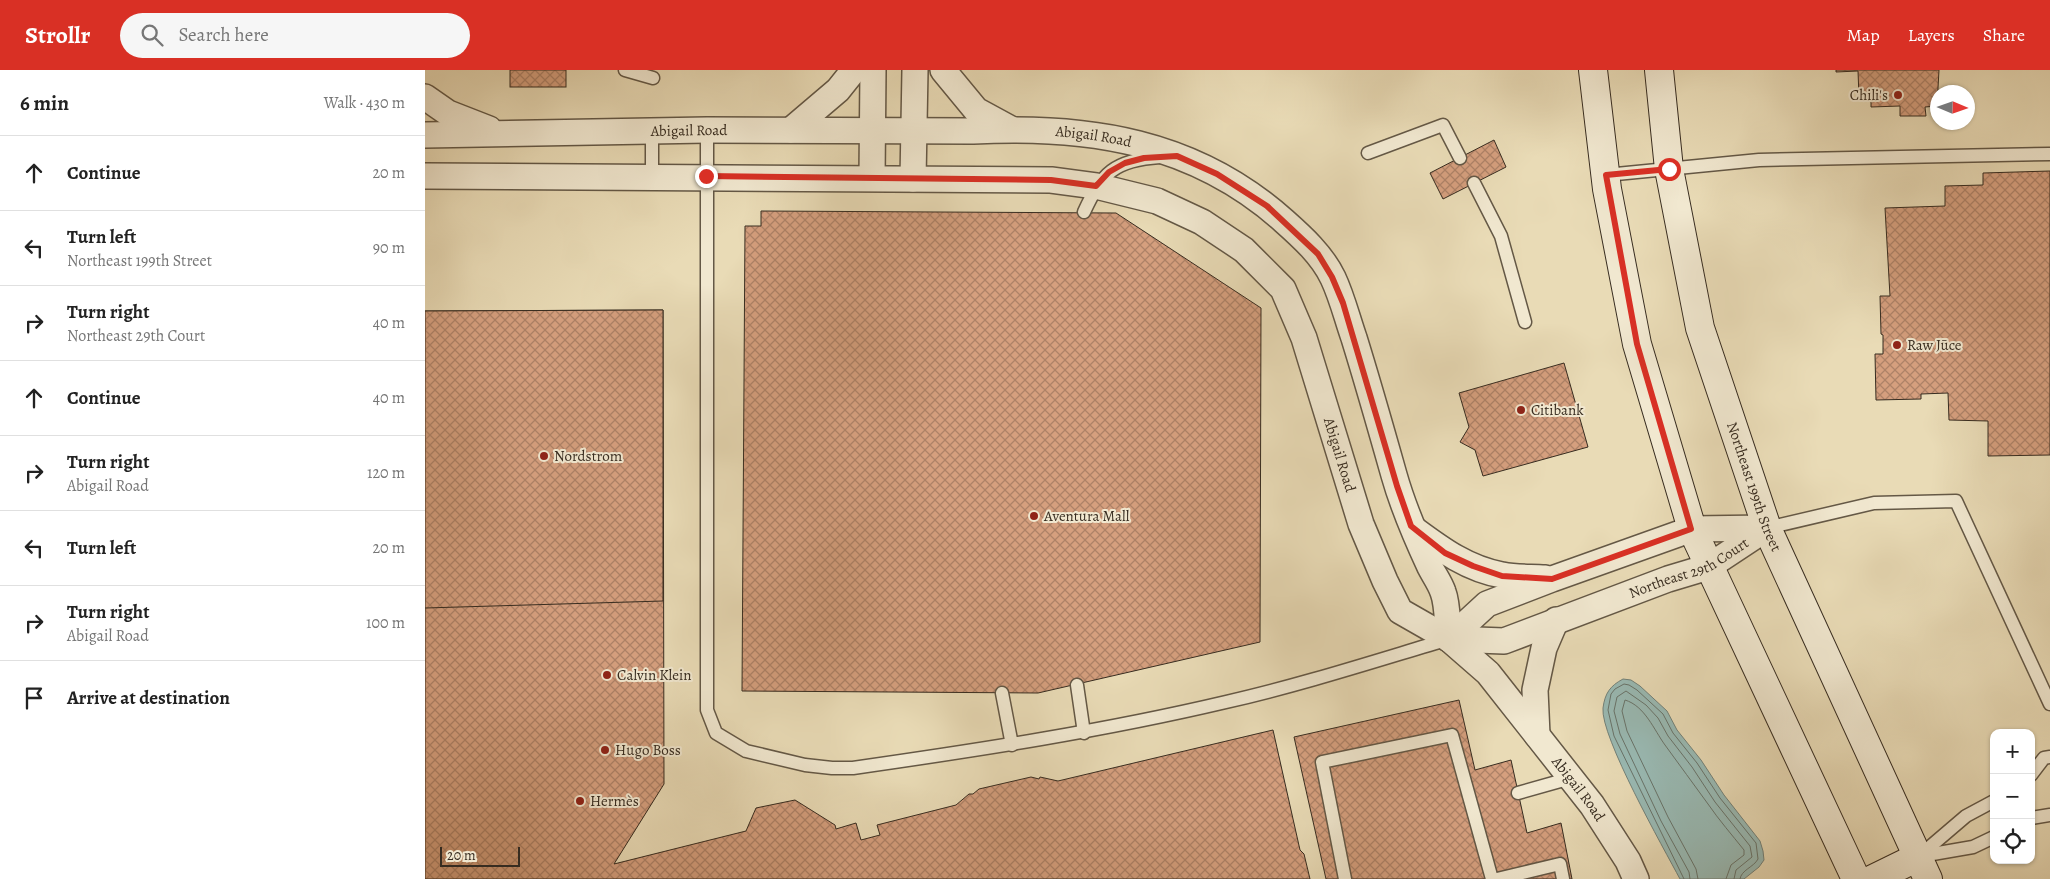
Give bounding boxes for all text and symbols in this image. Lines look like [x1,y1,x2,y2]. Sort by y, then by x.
search box [120,13,470,58]
text: Strollr [25,19,90,51]
icon: search [138,21,166,49]
text: Search here [178,22,269,48]
text: Map [1847,23,1880,47]
text: Layers [1908,23,1955,47]
text: Share [1983,23,2025,47]
place label: Chili's [1850,85,1888,105]
north arrow [1930,85,1975,130]
text: 6 min [20,89,69,117]
marker: Chili's [1892,89,1904,101]
text: Walk · 430 m [324,92,405,114]
street label: Abigail Road [649,120,728,141]
street label: Abigail Road [1054,121,1135,152]
route start [1658,158,1681,181]
icon: ahead [20,159,48,187]
text: Continue [67,160,141,186]
text: 20 m [372,162,405,184]
route end [695,165,718,188]
text: Turn left [67,224,136,250]
icon: left [20,234,48,262]
text: 90 m [373,237,405,259]
text: Northeast 199th Street [67,250,212,272]
text: Turn right [67,299,149,325]
icon: right [20,309,48,337]
text: 40 m [373,312,405,334]
text: Northeast 29th Court [67,325,205,347]
place label: Raw Jūce [1907,335,1962,355]
marker: Raw Jūce [1891,339,1903,351]
icon: ahead [20,384,48,412]
text: Continue [67,385,141,411]
text: 40 m [373,387,405,409]
place label: Citibank [1531,400,1584,420]
marker: Citibank [1515,404,1527,416]
street label: Abigail Road [1319,414,1361,495]
street label: Northeast 199th Street [1722,419,1786,555]
place label: Nordstrom [554,446,623,466]
text: Turn right [67,449,149,475]
marker: Nordstrom [538,450,550,462]
icon: right [20,459,48,487]
text: 120 m [367,462,405,484]
text: Abigail Road [67,475,149,497]
place label: Aventura Mall [1043,506,1130,526]
marker: Aventura Mall [1028,510,1040,522]
street label: Northeast 29th Court [1626,533,1753,603]
icon: left [20,534,48,562]
text: Turn left [67,535,136,561]
text: 20 m [372,537,405,559]
text: Turn right [67,599,149,625]
icon: right [20,609,48,637]
text: 100 m [366,612,405,634]
text: Abigail Road [67,625,149,647]
place label: Calvin Klein [617,665,691,685]
marker: Calvin Klein [601,669,613,681]
icon: arrive [20,684,48,712]
text: Arrive at destination [67,685,230,711]
map controls [1990,729,2035,864]
button: + [1990,729,2035,774]
place label: Hugo Boss [615,740,681,760]
marker: Hugo Boss [599,744,611,756]
street label: Abigail Road [1547,751,1610,826]
button: − [1990,774,2035,819]
place label: Hermès [590,791,639,811]
marker: Hermès [574,795,586,807]
button: locate [1990,819,2035,864]
scale bar [440,844,520,867]
text: 20 m [447,846,476,865]

